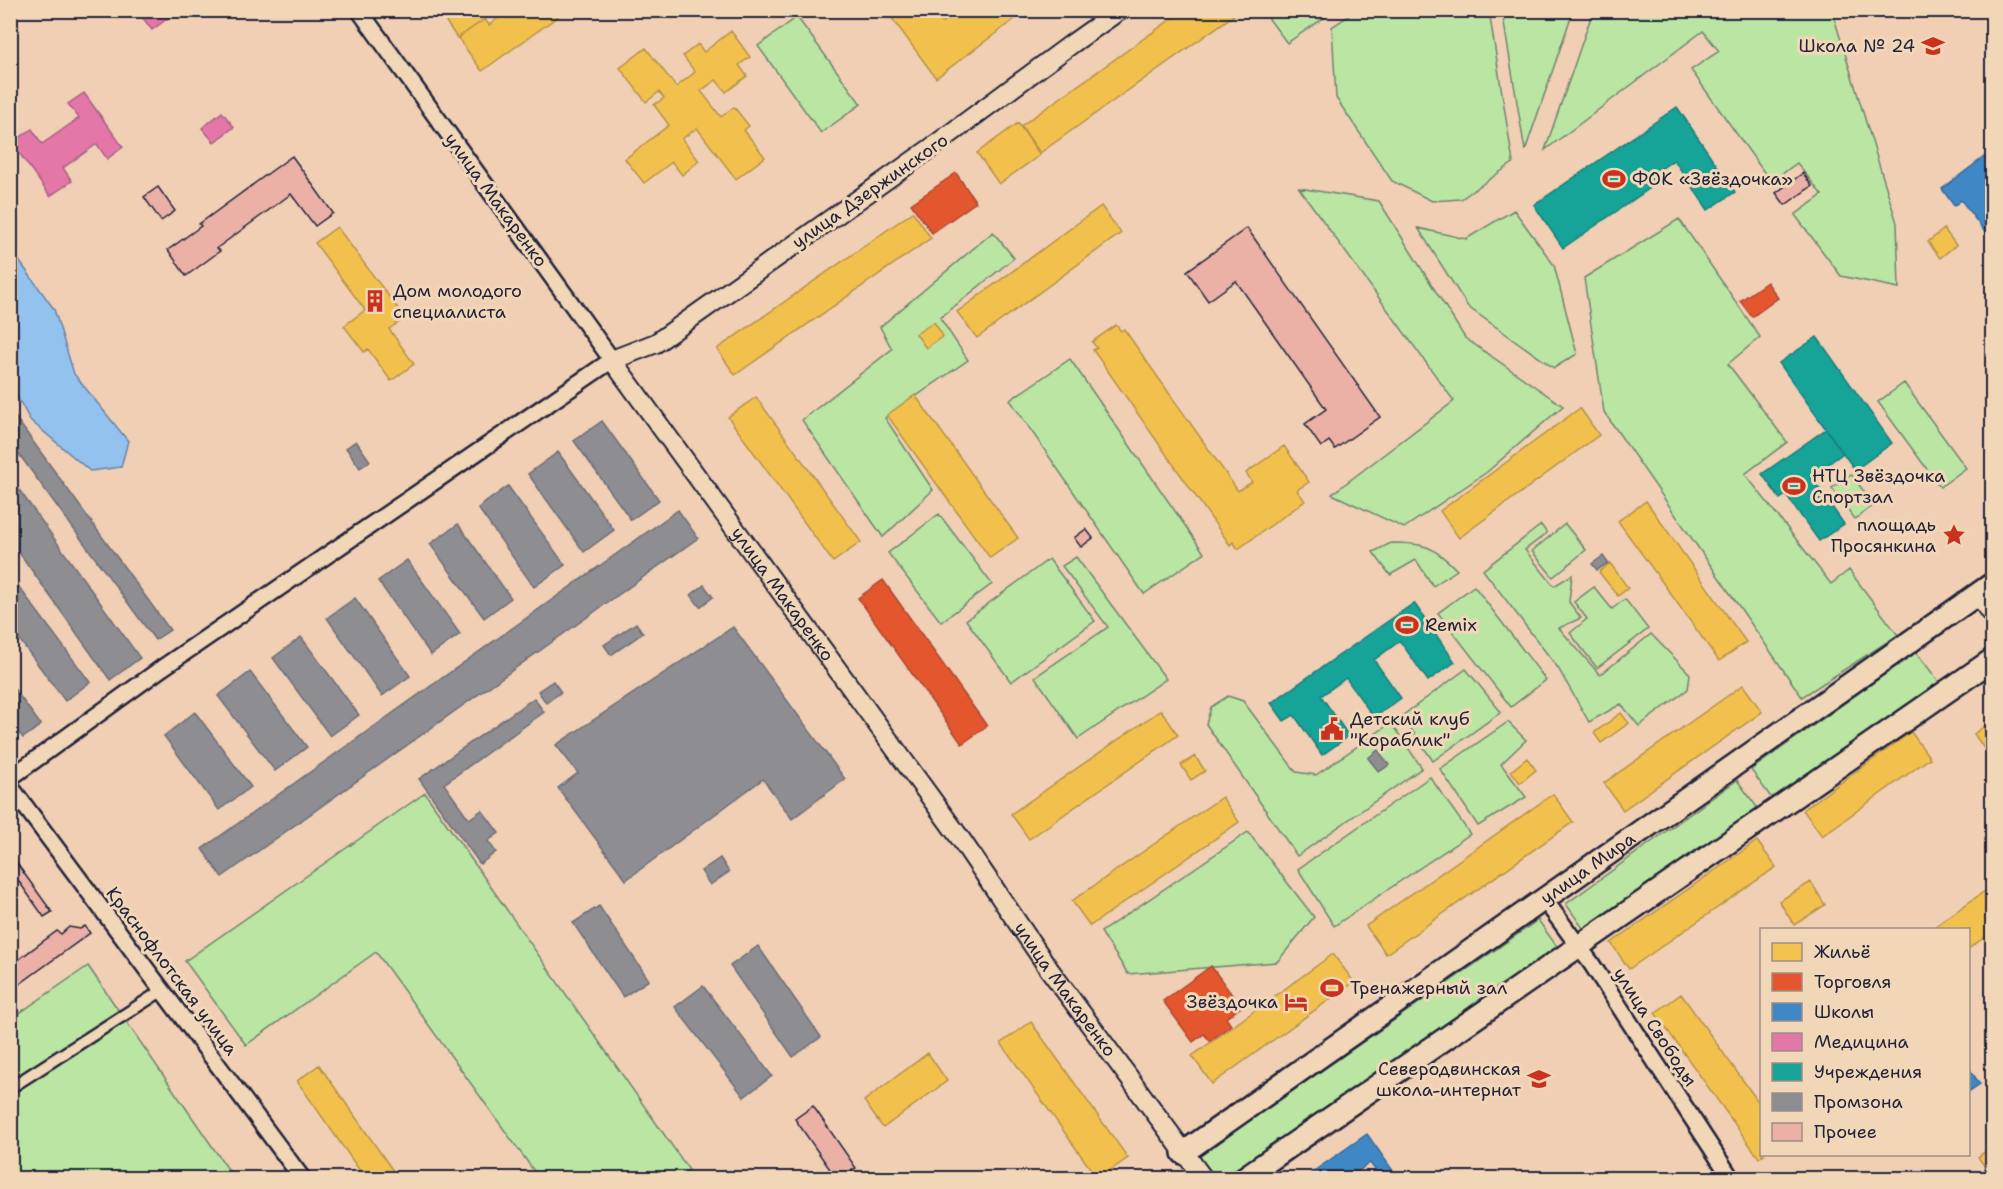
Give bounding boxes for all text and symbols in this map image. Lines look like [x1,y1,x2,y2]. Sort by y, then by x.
school or university icon: Школа № 24 [1920,33,1946,59]
place label: Школа № 24 [1799,34,1915,58]
street label: улица Макаренко [439,128,553,272]
street label: улица Дзержинского [787,128,953,254]
sports icon: ФОК «Звёздочка» [1601,166,1627,192]
place label: ФОК «Звёздочка» [1632,167,1793,191]
place label: Дом молодого специалиста [393,279,522,324]
building icon: Дом молодого специалиста [362,288,388,314]
place label: НТЦ Звёздочка Спортзал [1812,464,1945,509]
sports icon: НТЦ Звёздочка Спортзал [1781,473,1807,499]
place label: площадь Просянкина [1831,513,1936,558]
street label: улица Макаренко [726,522,839,666]
place icon: площадь Просянкина [1941,522,1967,548]
sports icon: Remix [1394,612,1420,638]
place label: Remix [1425,613,1477,637]
place label: Детский клуб "Кораблик" [1350,707,1470,752]
public building icon: Детский клуб "Кораблик" [1319,716,1345,742]
street label: улица Мира [1536,826,1640,910]
street label: Краснофлотская улица [101,882,243,1060]
street label: улица Макаренко [1009,917,1122,1062]
legend [1760,928,1970,1156]
text: Жильё [1814,940,1871,964]
street label: улица Свободы [1608,963,1702,1091]
text: Торговля [1814,970,1892,994]
sports icon: Тренажерный зал [1319,975,1345,1001]
place label: Тренажерный зал [1350,976,1507,1000]
hotel icon: Звёздочка [1283,989,1309,1015]
place label: Звёздочка [1187,990,1278,1014]
text: Школы [1814,1000,1874,1024]
text: Медицина [1814,1030,1909,1054]
place label: Северодвинская школа-интернат [1376,1057,1522,1102]
text: Учреждения [1814,1060,1922,1084]
school or university icon: Северодвинская школа-интернат [1526,1066,1552,1092]
text: Промзона [1814,1090,1903,1114]
text: Прочее [1814,1120,1877,1144]

